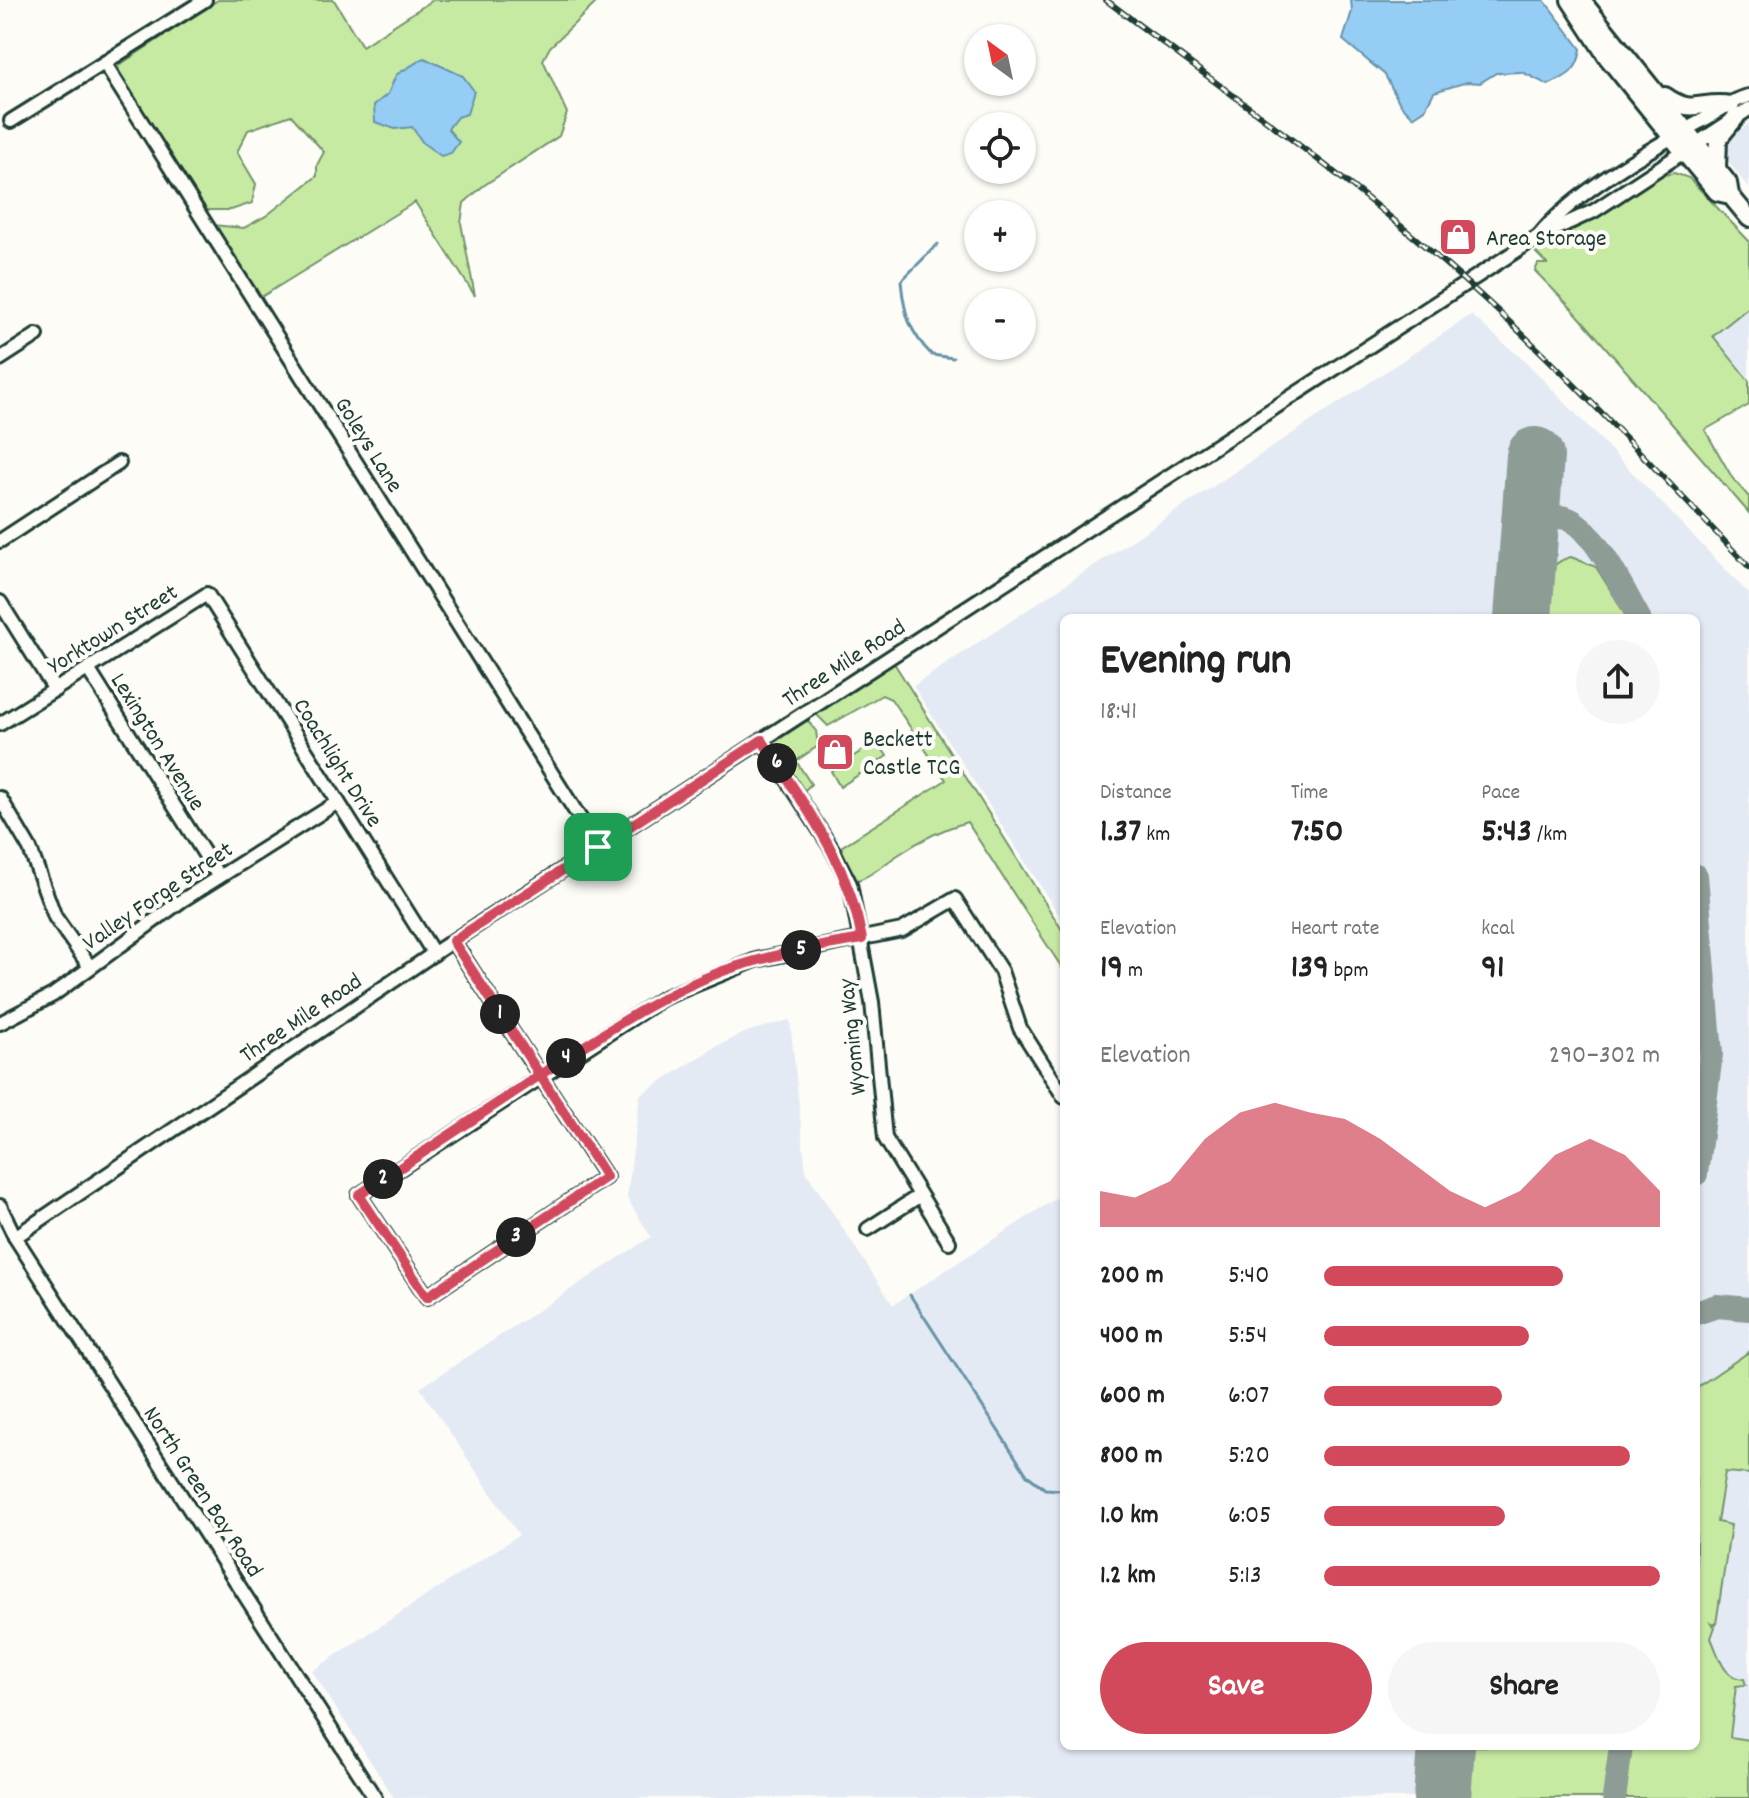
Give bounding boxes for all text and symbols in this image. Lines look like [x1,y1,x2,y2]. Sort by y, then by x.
north arrow [964,24,1036,96]
map controls [964,24,1036,360]
button: locate [964,112,1036,184]
button: + [964,200,1036,272]
shop icon: Area Storage [1437,216,1479,258]
place label: Area Storage [1486,223,1607,257]
button: − [964,288,1036,360]
street label: Goleys Lane [325,391,410,500]
street label: Yorktown Street [42,577,186,684]
street label: Three Mile Road [776,612,913,717]
text: Evening run [1100,632,1291,695]
button: share [1576,640,1660,724]
street label: Lexington Avenue [100,667,212,818]
street label: Coachlight Drive [283,692,390,835]
text: 18:41 [1100,694,1137,731]
place label: Beckett Castle TCG [863,724,960,786]
shop icon: Beckett Castle TCG [814,731,856,773]
pin: 6 [757,743,797,783]
text: 6 [772,747,782,778]
text: Distance [1100,778,1172,809]
text: Time [1291,778,1328,809]
text: Pace [1481,778,1520,809]
text: 1.37 [1100,809,1141,858]
text: 7:50 [1291,809,1344,858]
text: 5:43 [1481,809,1532,858]
pin [564,813,632,881]
text: km [1141,820,1170,851]
text: /km [1532,820,1567,851]
icon: arrive [576,825,620,869]
street label: Valley Forge Street [77,834,241,961]
text: Elevation [1100,914,1177,945]
text: Heart rate [1291,914,1380,945]
text: kcal [1481,914,1515,945]
pin: 5 [781,930,821,970]
text: 5 [796,934,806,965]
text: 19 [1100,945,1123,994]
text: 139 [1291,945,1329,994]
text: 91 [1481,945,1504,994]
text: m [1123,956,1143,987]
text: bpm [1329,956,1369,987]
street label: Three Mile Road [234,966,370,1073]
street label: Wyoming Way [831,976,877,1097]
pin: 1 [480,994,520,1034]
text: 1 [498,998,502,1029]
pin: 4 [546,1038,586,1078]
text: Elevation [1100,1038,1190,1075]
text: 290–302 m [1549,1038,1660,1075]
text: 4 [561,1042,571,1073]
pin: 2 [363,1159,403,1199]
text: 2 [378,1163,388,1194]
pin: 3 [496,1217,536,1257]
text: 3 [511,1221,521,1252]
text: 200 m [1100,1258,1164,1295]
text: 5:40 [1228,1258,1269,1295]
text: 400 m [1100,1318,1163,1355]
text: 5:54 [1228,1318,1267,1355]
text: 600 m [1100,1378,1165,1415]
text: 6:07 [1228,1378,1269,1415]
street label: North Green Bay Road [133,1400,270,1585]
text: 800 m [1100,1438,1163,1475]
text: 5:20 [1228,1438,1270,1475]
text: 1.0 km [1100,1498,1159,1535]
text: 6:05 [1228,1498,1271,1535]
text: 1.2 km [1100,1558,1156,1595]
text: 5:13 [1228,1558,1262,1595]
button: Save [1100,1642,1372,1734]
button: Share [1388,1642,1660,1734]

